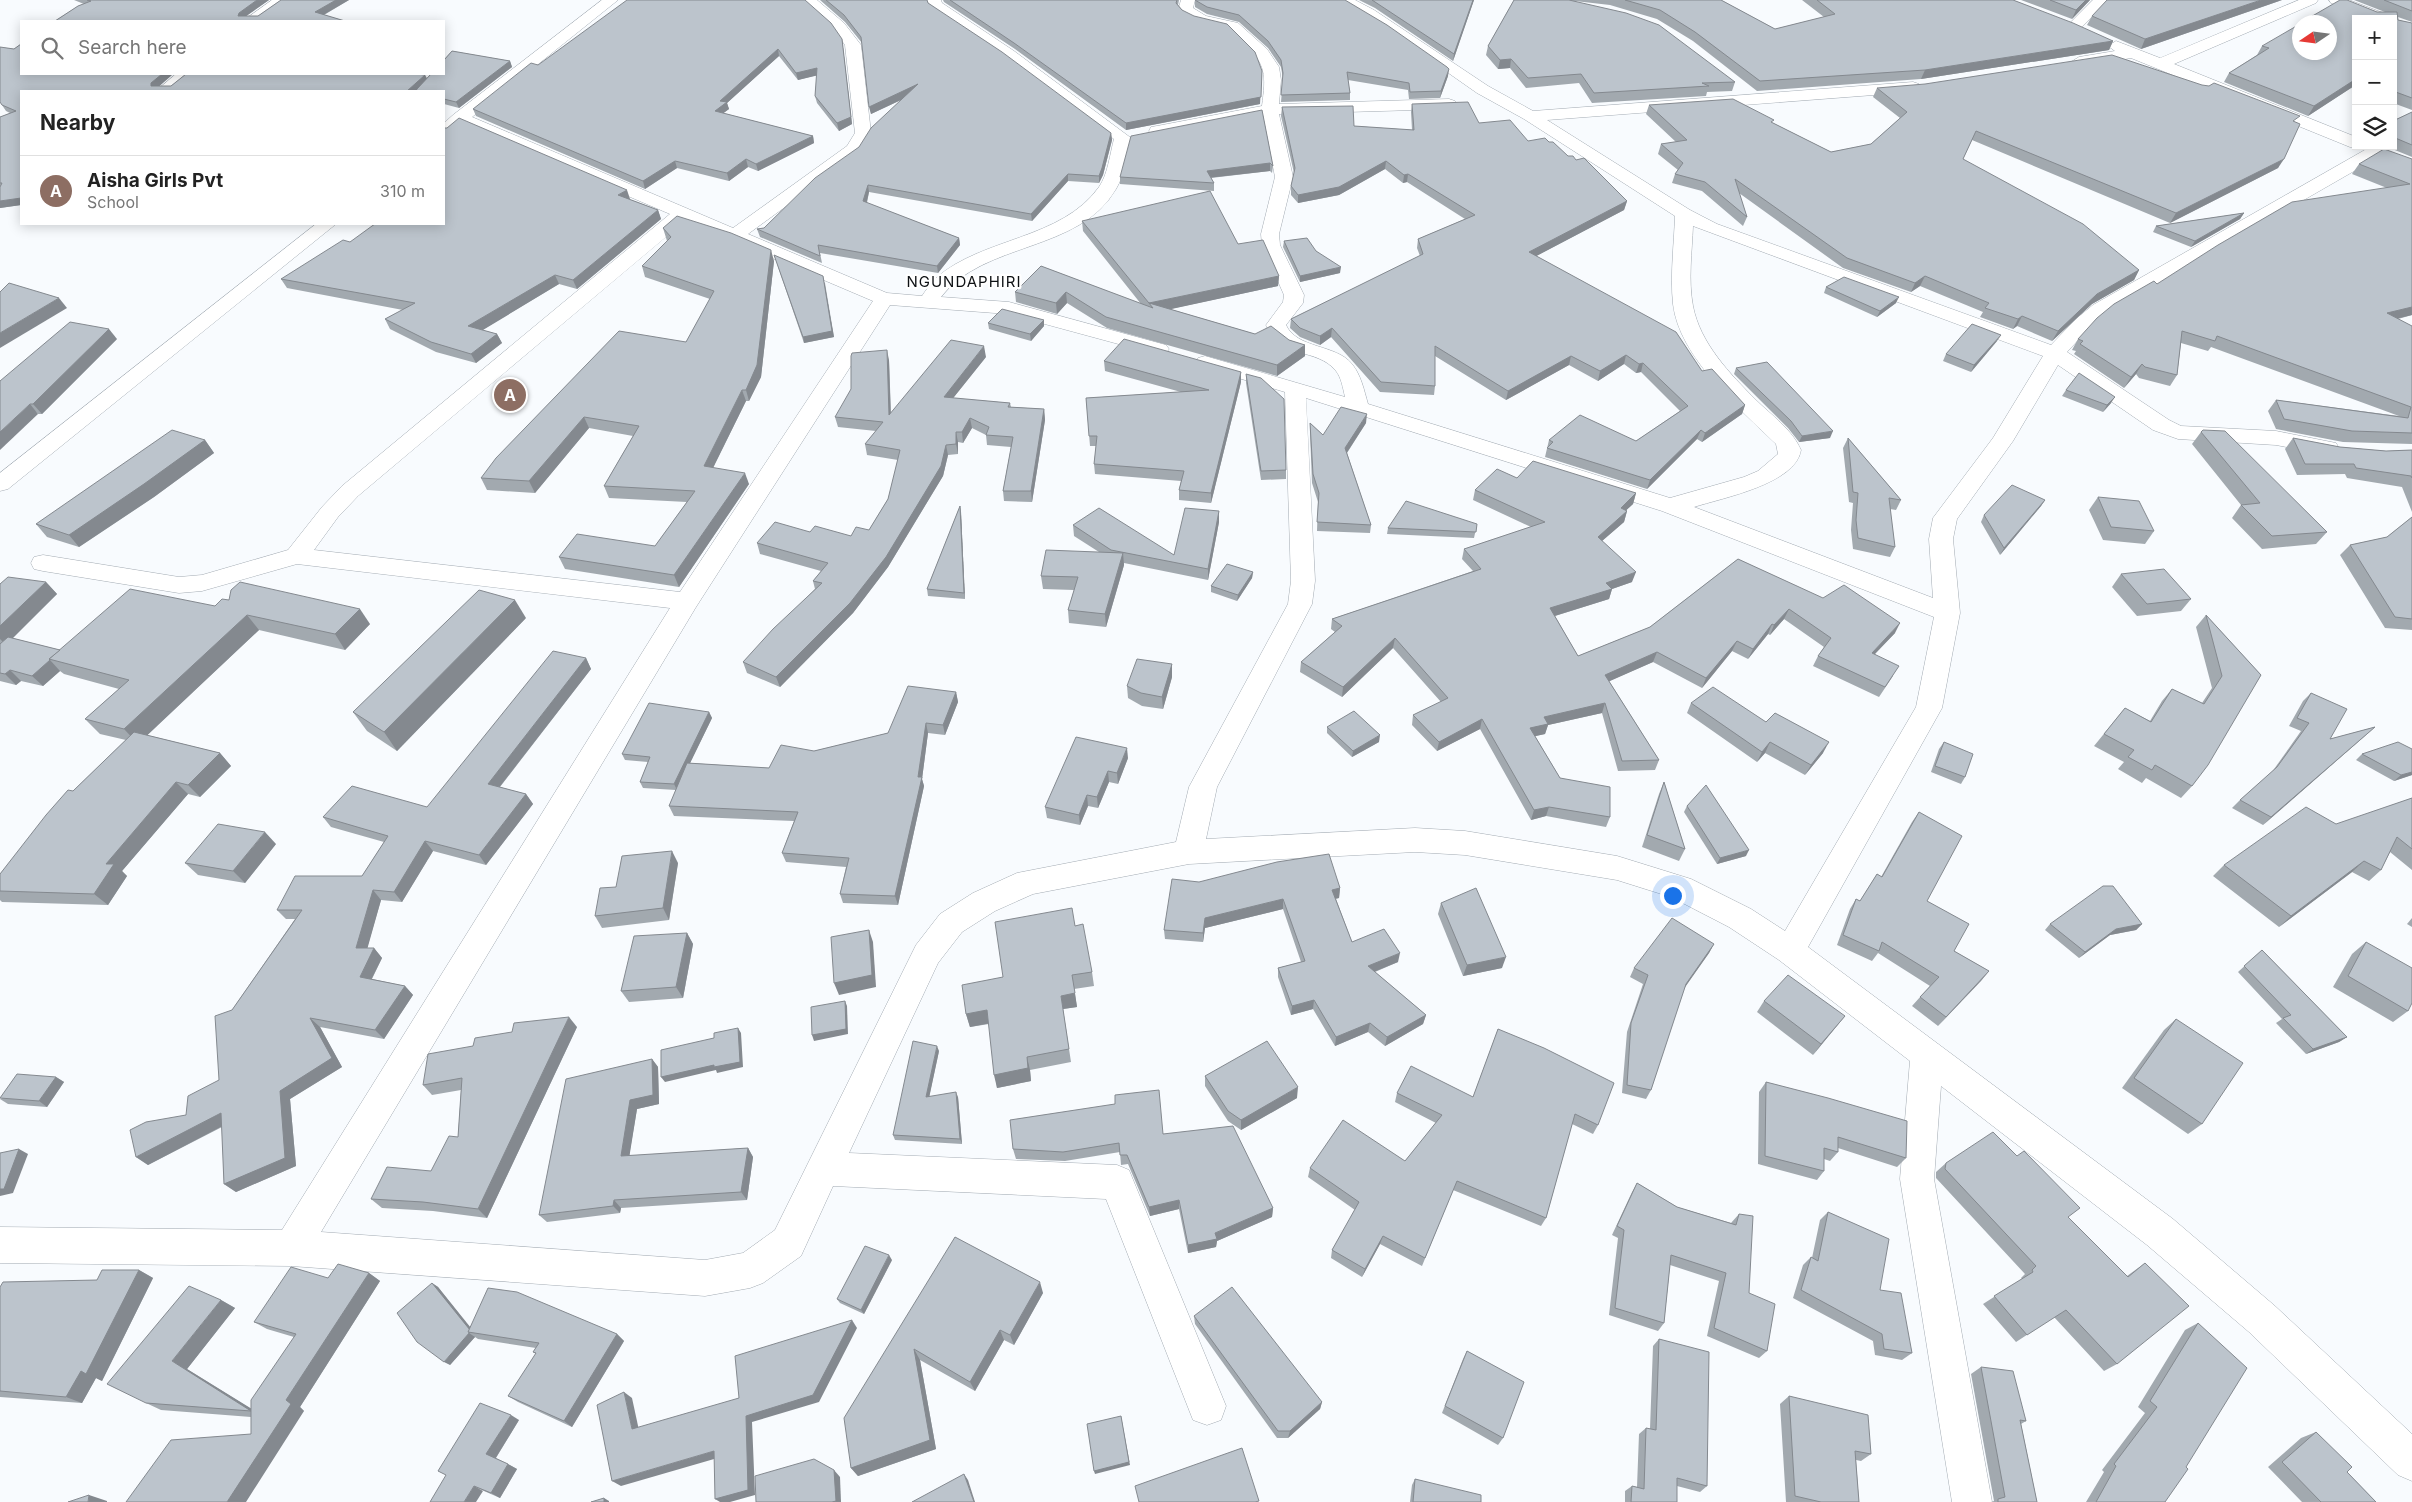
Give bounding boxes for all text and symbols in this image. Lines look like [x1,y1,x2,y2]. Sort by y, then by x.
north arrow [2292,15,2337,60]
map controls [2352,15,2397,150]
button: + [2352,15,2397,60]
search box [20,20,445,75]
icon: search [38,34,66,62]
text: Search here [78,36,187,59]
button: − [2352,60,2397,105]
button: layers [2352,105,2397,150]
text: Nearby [40,110,115,135]
text: Aisha Girls Pvt [87,169,223,192]
text: A [50,181,62,201]
text: 310 m [380,181,425,201]
text: School [87,192,139,212]
district label: NGUNDAPHIRI [906,272,1022,291]
pin: A [494,376,526,414]
your location [1660,883,1686,909]

